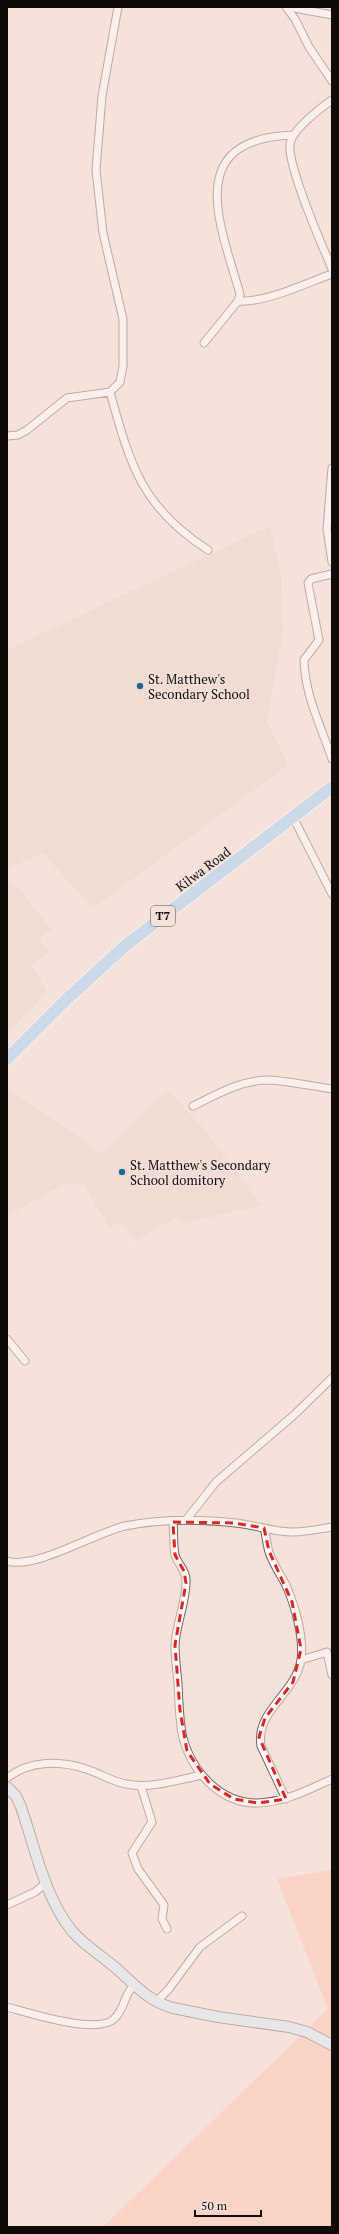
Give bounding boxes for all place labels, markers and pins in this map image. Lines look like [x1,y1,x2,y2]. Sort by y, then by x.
place label: St. Matthew's Secondary School [148,670,250,703]
marker: St. Matthew's Secondary School [135,681,145,691]
place label: St. Matthew's Secondary School domitory [130,1156,271,1189]
marker: St. Matthew's Secondary School domitory [117,1167,127,1177]

